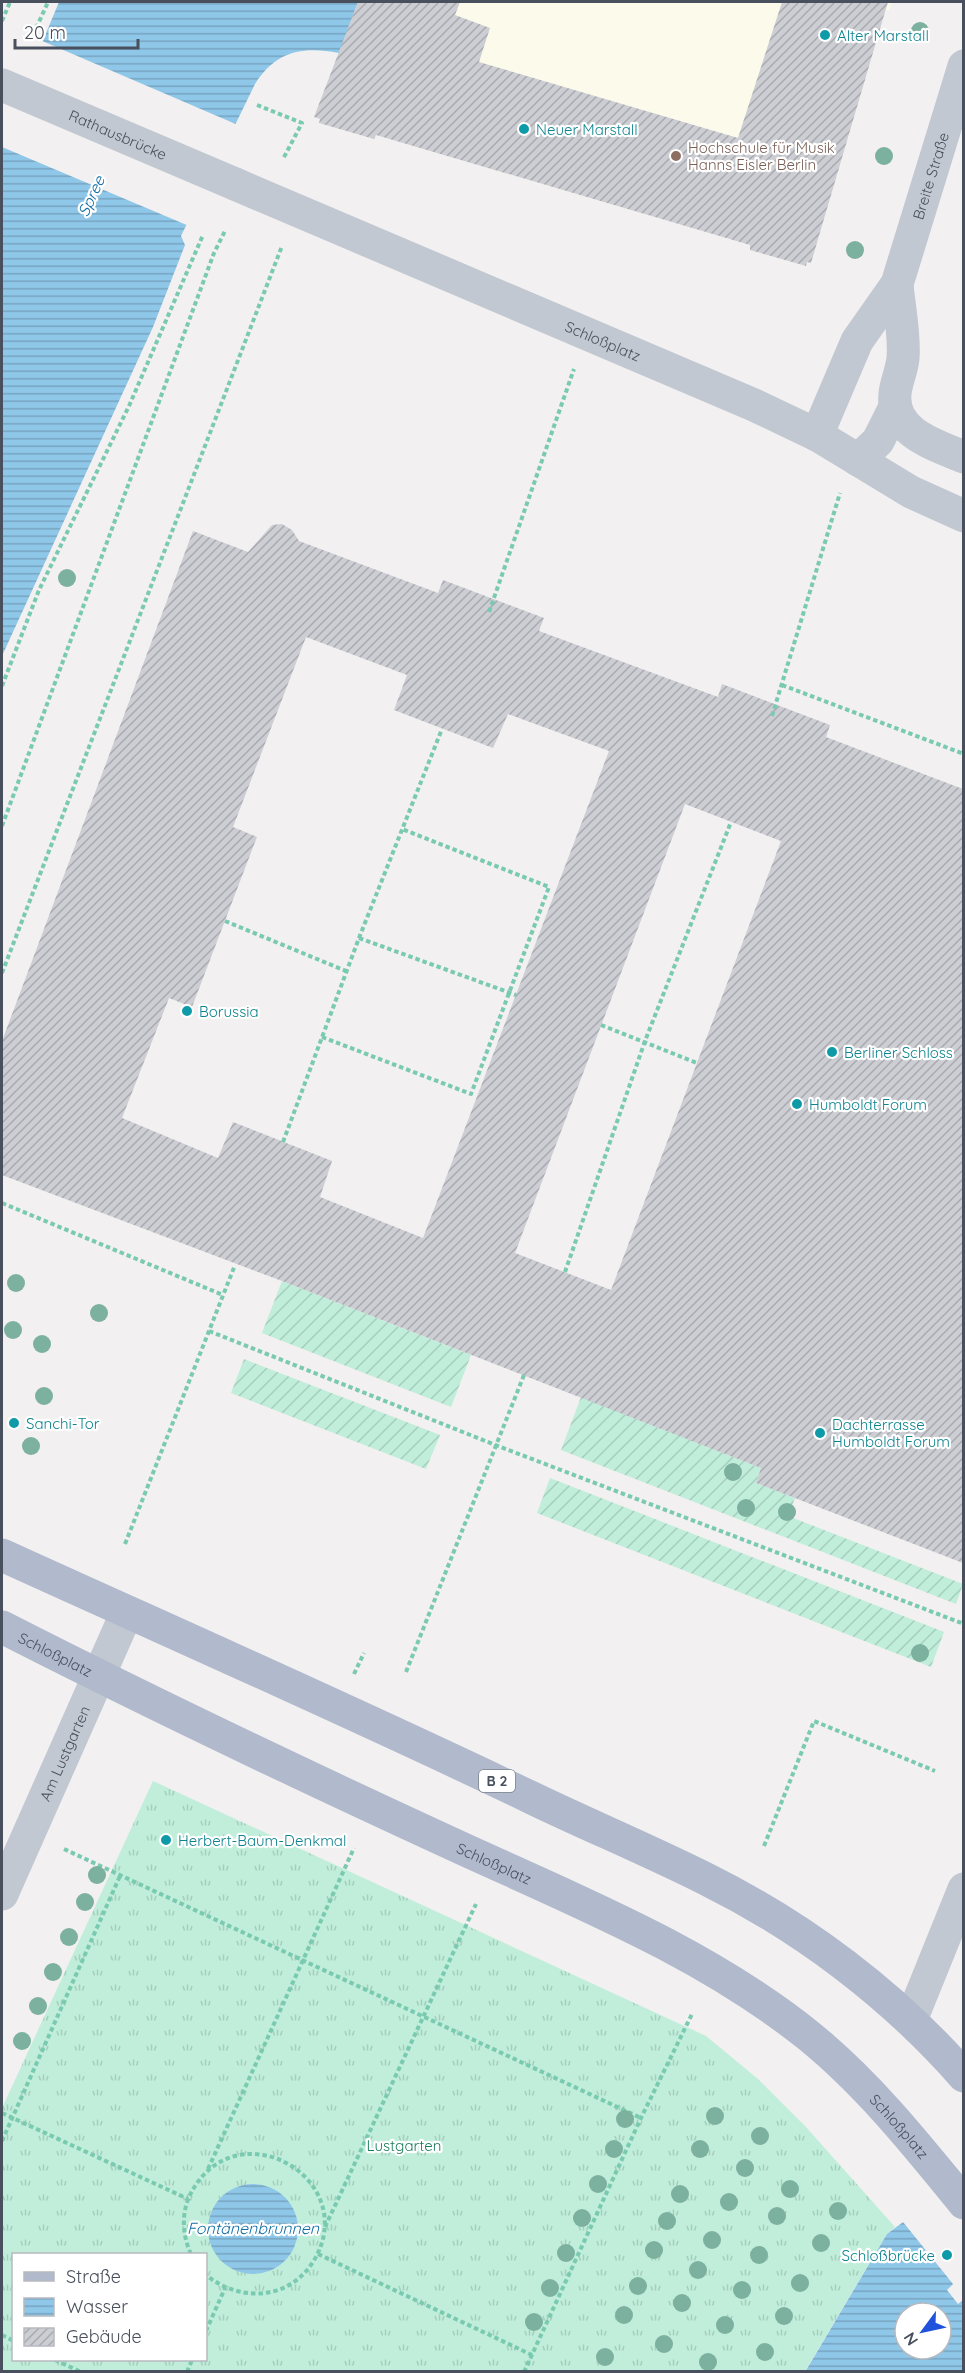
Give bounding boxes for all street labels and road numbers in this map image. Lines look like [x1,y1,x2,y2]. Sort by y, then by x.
street label: Rathausbrücke [66,105,170,164]
street label: Breite Straße [908,130,953,222]
street label: Schloßplatz [562,316,644,365]
street label: Schloßplatz [15,1628,96,1681]
street label: Am Lustgarten [35,1703,94,1804]
road number: B 2 [479,1770,515,1792]
street label: Schloßplatz [454,1838,535,1888]
street label: Schloßplatz [866,2090,933,2162]

